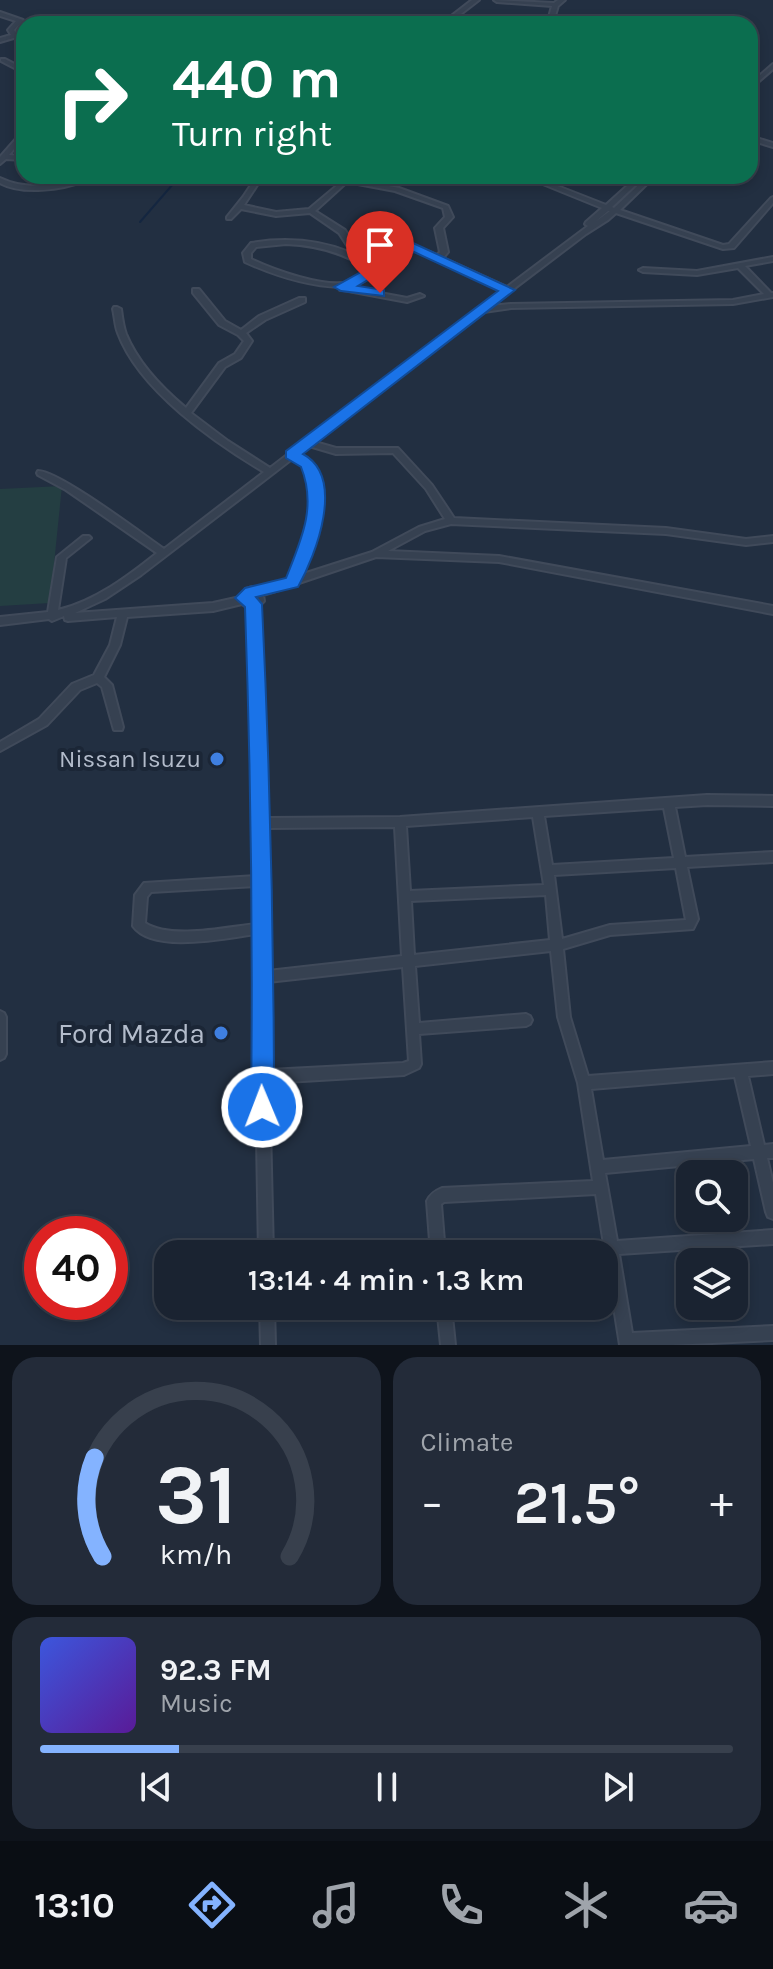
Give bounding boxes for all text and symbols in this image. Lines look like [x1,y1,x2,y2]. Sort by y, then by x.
text: 440 m [172,46,341,111]
icon: right [40,48,144,152]
text: Turn right [172,113,332,155]
pin [346,211,414,293]
icon: arrive [358,223,402,267]
place label: Nissan Isuzu [59,745,201,773]
marker: Nissan Isuzu [208,750,226,768]
place label: Ford Mazda [58,1017,205,1050]
marker: Ford Mazda [212,1024,230,1042]
position arrow [220,1065,304,1149]
map controls [676,1160,748,1320]
button: search [676,1160,748,1232]
speed limit sign: 40 [24,1216,128,1320]
button: layers [676,1248,748,1320]
text: 13:14 · 4 min · 1.3 km [248,1262,524,1298]
text: Climate [421,1427,513,1458]
text: 31 [156,1447,237,1544]
text: 21.5° [514,1468,640,1538]
text: − [421,1477,444,1528]
text: + [710,1477,733,1528]
text: km/h [160,1538,232,1571]
text: 92.3 FM [160,1652,272,1688]
text: Music [160,1688,233,1719]
icon: previous [134,1765,178,1809]
icon: pause [365,1765,409,1809]
icon: next [596,1765,640,1809]
icon: directions [184,1877,240,1933]
icon: music [308,1877,364,1933]
icon: phone [433,1877,489,1933]
icon: climate [558,1877,614,1933]
icon: car [683,1877,739,1933]
text: 13:10 [34,1884,115,1926]

